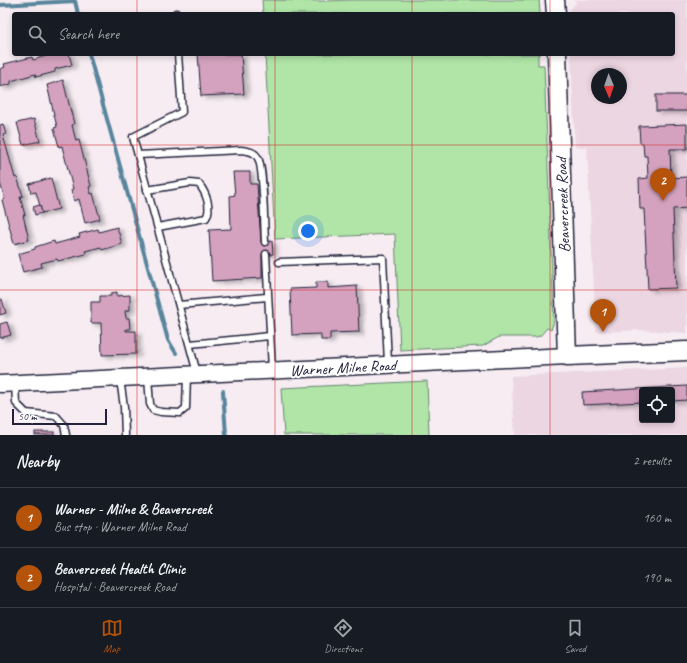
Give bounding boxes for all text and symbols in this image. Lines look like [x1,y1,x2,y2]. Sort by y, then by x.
search box [12,12,675,56]
icon: search [26,23,48,45]
text: Search here [58,25,119,44]
north arrow [591,68,627,104]
street label: Beavercreek Road [551,154,575,253]
pin: 2 [650,168,676,201]
your location [298,221,318,241]
pin: 1 [590,299,616,332]
street label: Warner Milne Road [289,355,399,381]
map controls [639,387,675,423]
button: locate [639,387,675,423]
scale bar [12,407,107,426]
text: 50 m [18,409,37,423]
text: Nearby [16,451,59,472]
text: 2 results [633,453,671,469]
text: Warner - Milne & Beavercreek [54,500,212,519]
text: 1 [26,510,32,526]
text: 160 m [643,510,671,526]
text: Bus stop · Warner Milne Road [54,519,186,535]
text: Beavercreek Health Clinic [54,560,185,579]
text: 2 [26,570,32,586]
text: 190 m [643,570,671,586]
text: Hospital · Beavercreek Road [54,579,176,595]
tab: Map [101,617,123,655]
tab: Directions [324,617,363,655]
tab: Saved [564,617,586,655]

